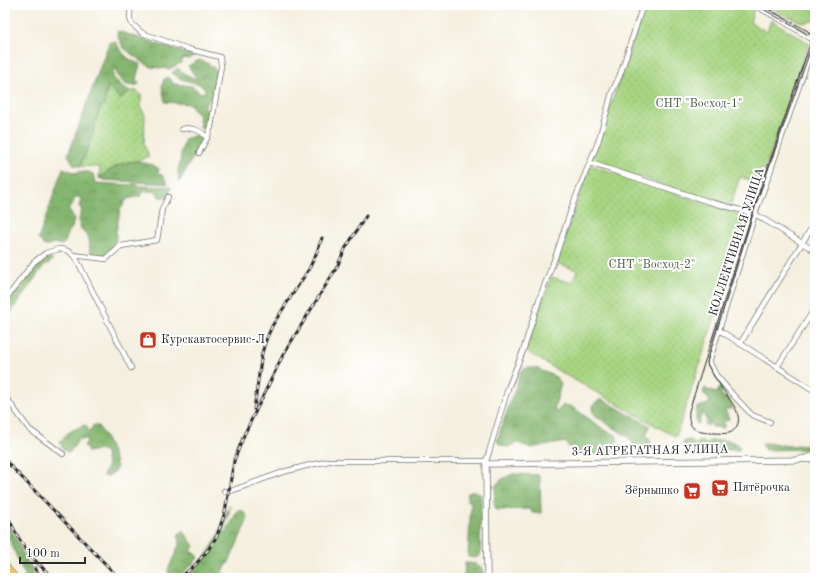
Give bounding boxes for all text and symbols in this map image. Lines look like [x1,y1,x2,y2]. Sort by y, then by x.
park label: СНТ "Восход-1" [655,98,743,110]
street label: КОЛЛЕКТИВНАЯ УЛИЦА [707,166,767,318]
park label: СНТ "Восход-2" [608,259,696,271]
shop icon: Курскавтосервис-Л [138,330,158,350]
place label: Курскавтосервис-Л [161,334,265,346]
street label: 3-Я АГРЕГАТНАЯ УЛИЦА [571,444,729,458]
supermarket icon: Пятёрочка [710,478,730,498]
supermarket icon: Зёрнышко [682,481,702,501]
place label: Пятёрочка [733,482,790,494]
place label: Зёрнышко [625,485,679,497]
scale bar [20,539,85,565]
text: 100 m [26,548,60,560]

